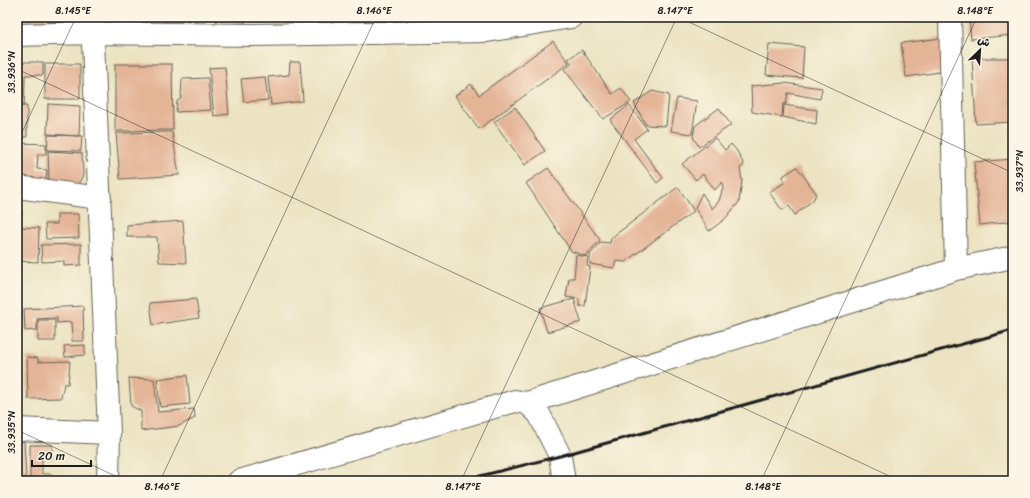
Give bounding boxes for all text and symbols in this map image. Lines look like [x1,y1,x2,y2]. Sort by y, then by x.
text: 8.145°E [55,2,92,20]
text: 8.146°E [356,2,393,20]
text: 8.147°E [657,2,694,20]
text: 8.148°E [957,2,994,20]
north arrow [960,30,1000,70]
text: ش [975,30,994,53]
text: 33.936°N [3,51,21,93]
text: 33.937°N [1011,150,1029,192]
text: 33.935°N [3,410,21,453]
scale bar [32,442,91,468]
text: 20 m [38,445,65,467]
text: 8.146°E [144,478,181,496]
text: 8.147°E [445,478,482,496]
text: 8.148°E [745,478,782,496]

